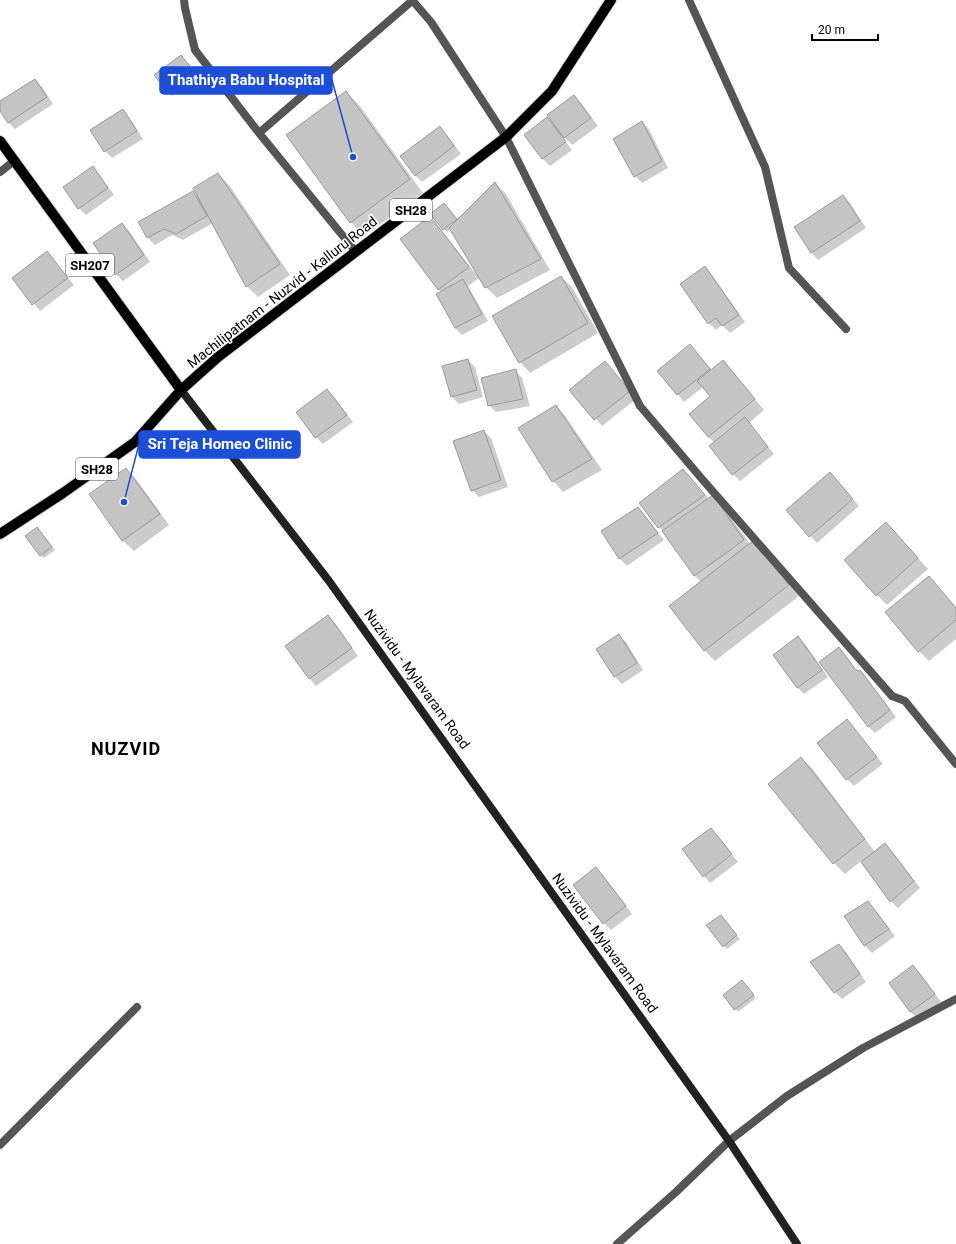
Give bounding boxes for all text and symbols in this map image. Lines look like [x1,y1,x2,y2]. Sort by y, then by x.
scale bar [812,16,878,42]
text: 20 m [818,23,845,37]
callout: Thathiya Babu Hospital [160,67,332,94]
text: Thathiya Babu Hospital [168,71,324,89]
road number: SH28 [390,199,432,221]
street label: Machilipatnam - Nuzvid - Kalluru Road [184,213,380,371]
road number: SH207 [66,254,114,276]
callout: Sri Teja Homeo Clinic [139,431,300,458]
text: Sri Teja Homeo Clinic [148,435,293,453]
road number: SH28 [76,458,118,480]
street label: Nuzividu - Mylavaram Road [361,606,473,752]
district label: NUZVID [91,738,161,759]
street label: Nuzividu - Mylavaram Road [549,870,661,1016]

